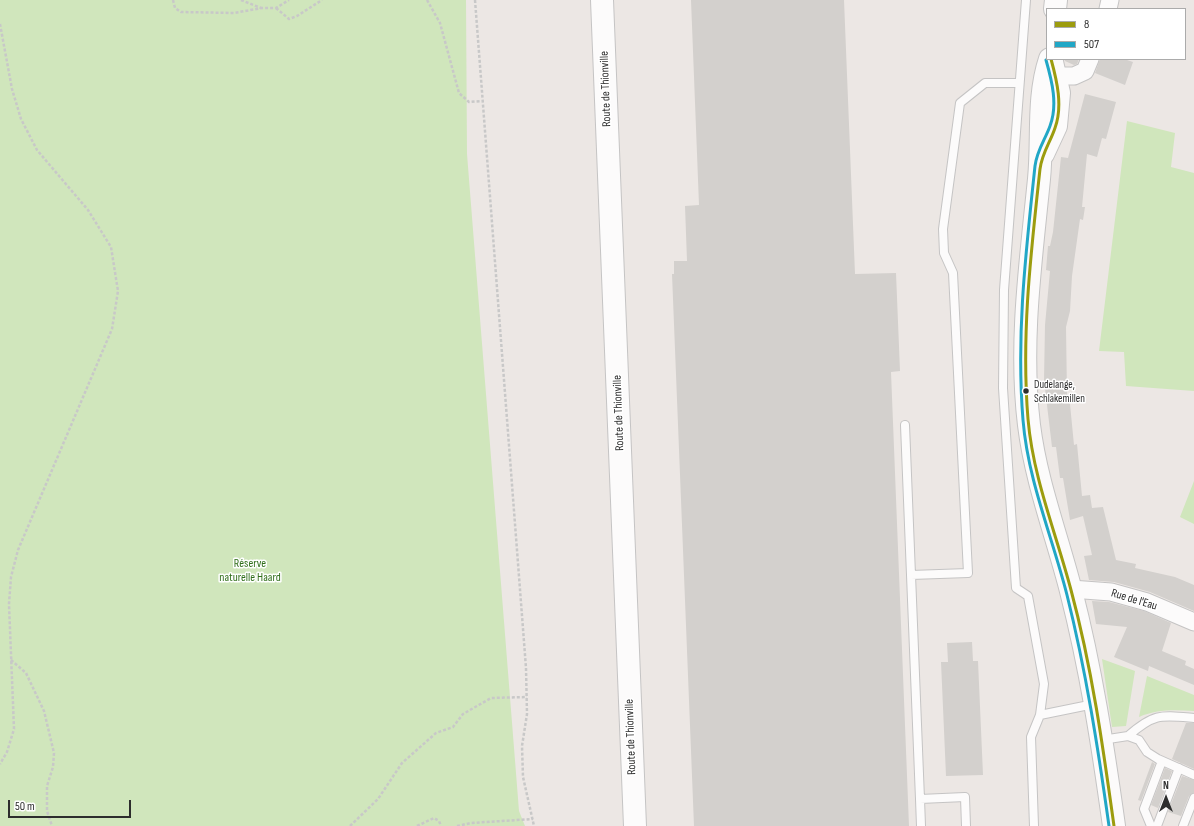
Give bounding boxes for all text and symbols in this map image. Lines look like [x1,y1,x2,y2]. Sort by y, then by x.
legend [1046,8,1186,60]
text: 8 [1084,17,1089,32]
text: 507 [1084,37,1099,52]
street label: Route de Thionville [597,51,615,127]
street label: Route de Thionville [610,375,628,451]
place label: Dudelange, Schlakemillen [1034,378,1085,404]
marker: Dudelange, Schlakemillen [1021,386,1031,396]
park label: Réserve naturelle Haard [219,557,281,585]
street label: Rue de l'Eau [1109,586,1159,614]
street label: Route de Thionville [622,699,640,775]
north arrow [1146,778,1186,818]
text: N [1163,779,1169,792]
scale bar [10,792,133,818]
text: 50 m [15,799,35,814]

